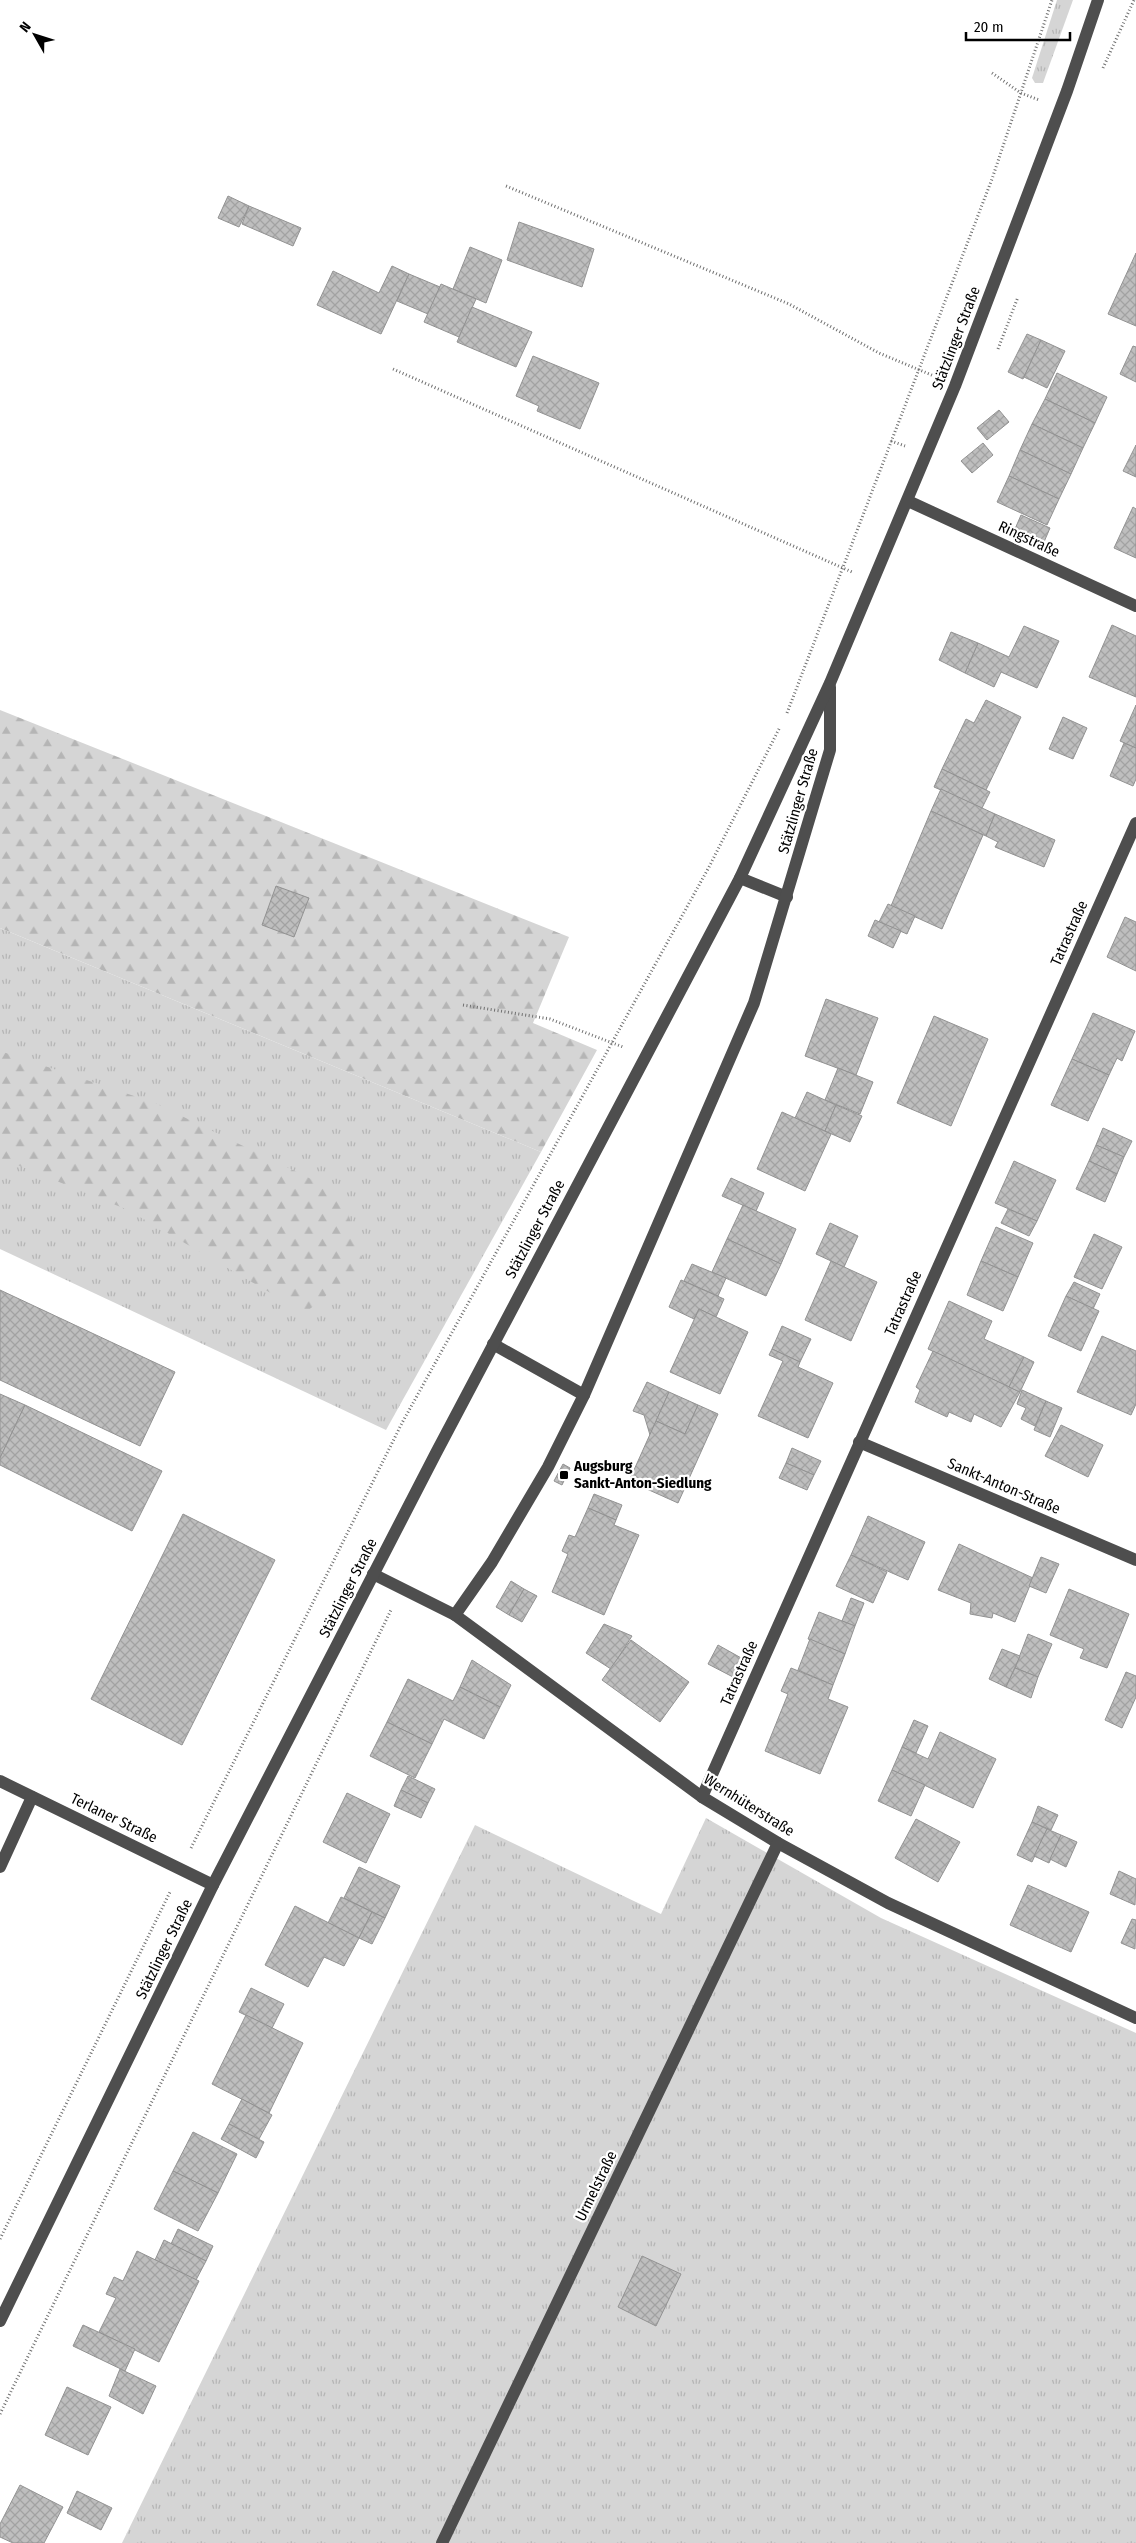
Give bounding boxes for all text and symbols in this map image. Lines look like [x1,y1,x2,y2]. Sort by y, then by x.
north arrow [10,10,60,60]
scale bar [966,10,1070,42]
text: 20 m [974,18,1004,36]
text: N [16,19,35,36]
street label: Stätzlinger Straße [928,284,984,392]
street label: Ringstraße [995,517,1063,561]
street label: Stätzlinger Straße [774,746,822,856]
street label: Tatrastraße [1047,898,1091,968]
street label: Stätzlinger Straße [501,1177,569,1281]
street label: Tatrastraße [881,1268,925,1338]
street label: Sankt-Anton-Straße [945,1454,1063,1518]
place label: Augsburg Sankt-Anton-Siedlung [573,1457,712,1492]
marker: Augsburg Sankt-Anton-Siedlung [558,1469,570,1481]
street label: Stätzlinger Straße [315,1535,381,1641]
street label: Tatrastraße [717,1638,761,1708]
street label: Wernhüterstraße [700,1770,798,1840]
street label: Terlaner Straße [68,1789,160,1847]
street label: Stätzlinger Straße [132,1896,196,2002]
street label: Urmelstraße [571,2148,621,2224]

